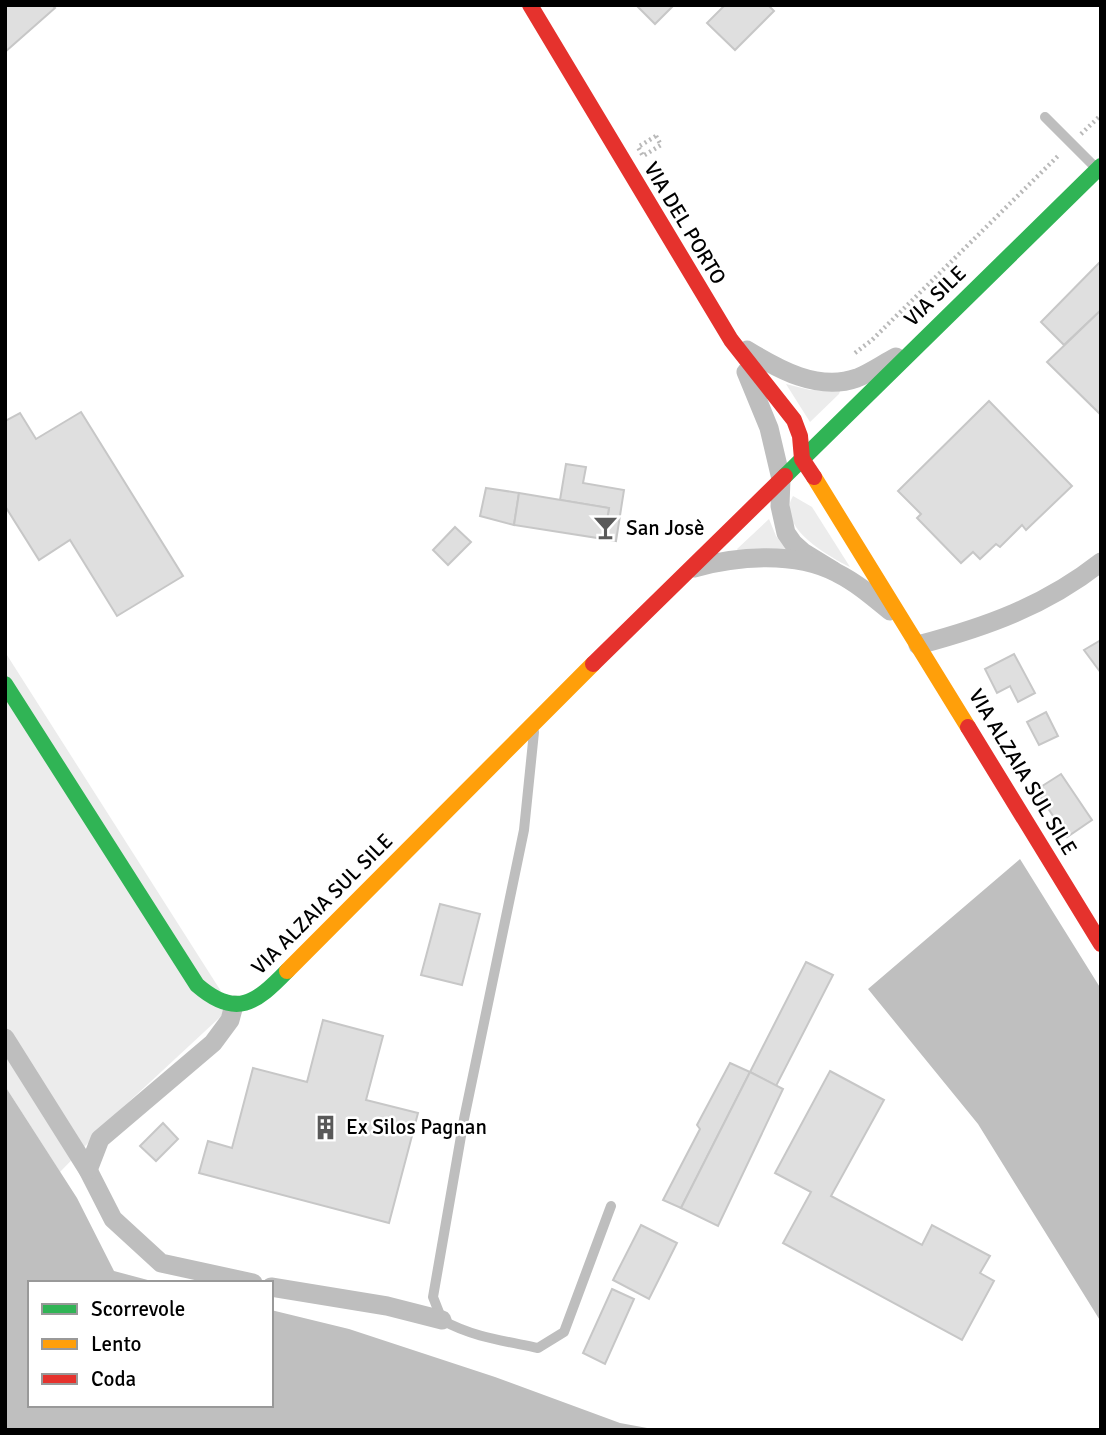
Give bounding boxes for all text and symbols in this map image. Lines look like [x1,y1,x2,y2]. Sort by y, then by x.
street label: VIA DEL PORTO [638,157,732,289]
street label: VIA SILE [899,260,971,332]
bar icon: San Josè [592,514,620,542]
place label: San Josè [626,515,704,541]
street label: VIA ALZAIA SUL SILE [963,684,1083,860]
street label: VIA ALZAIA SUL SILE [246,828,398,980]
building icon: Ex Silos Pagnan [312,1113,340,1141]
place label: Ex Silos Pagnan [346,1114,487,1140]
legend [28,1281,273,1407]
text: Scorrevole [91,1296,185,1322]
text: Lento [91,1331,141,1357]
text: Coda [91,1366,136,1392]

